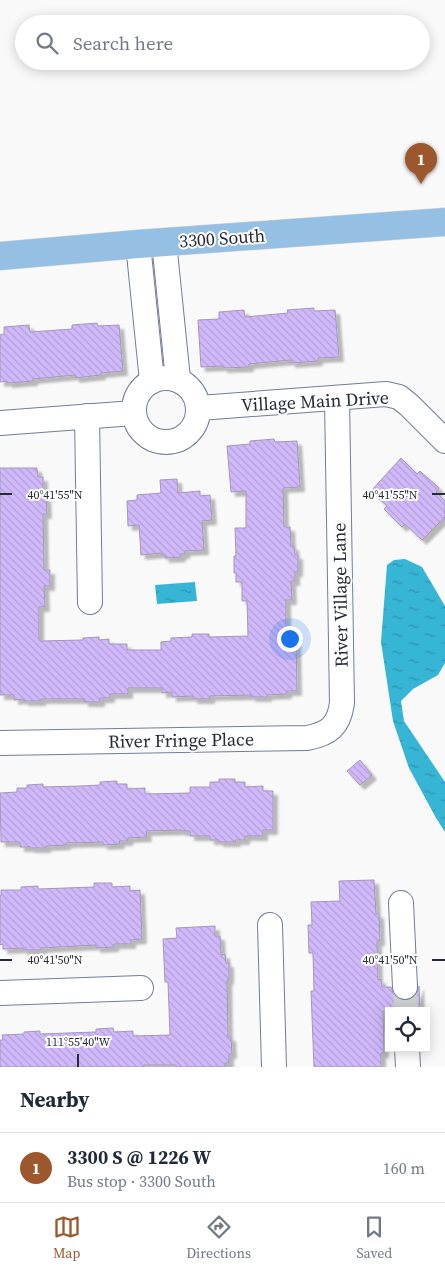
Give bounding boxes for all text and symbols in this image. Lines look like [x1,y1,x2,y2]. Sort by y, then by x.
search box [15,15,430,70]
icon: search [33,29,61,57]
text: Search here [73,30,173,56]
pin: 1 [405,143,437,184]
street label: 3300 South [178,223,266,253]
street label: Village Main Drive [240,385,390,417]
text: 40°41'55"N [27,487,83,503]
text: 40°41'55"N [362,487,418,503]
street label: River Village Lane [326,522,354,668]
your location [277,626,303,652]
street label: River Fringe Place [108,726,254,754]
text: 40°41'50"N [27,952,83,968]
text: 40°41'50"N [362,952,418,968]
map controls [385,1007,430,1052]
button: locate [385,1007,430,1052]
text: 111°55'40"W [46,1034,110,1050]
text: Nearby [20,1085,90,1114]
text: 3300 S @ 1226 W [67,1144,211,1170]
text: 1 [32,1157,40,1179]
text: 160 m [383,1157,425,1179]
text: Bus stop · 3300 South [67,1170,216,1192]
tab: Map [53,1213,81,1263]
tab: Directions [186,1213,251,1263]
tab: Saved [356,1213,392,1263]

